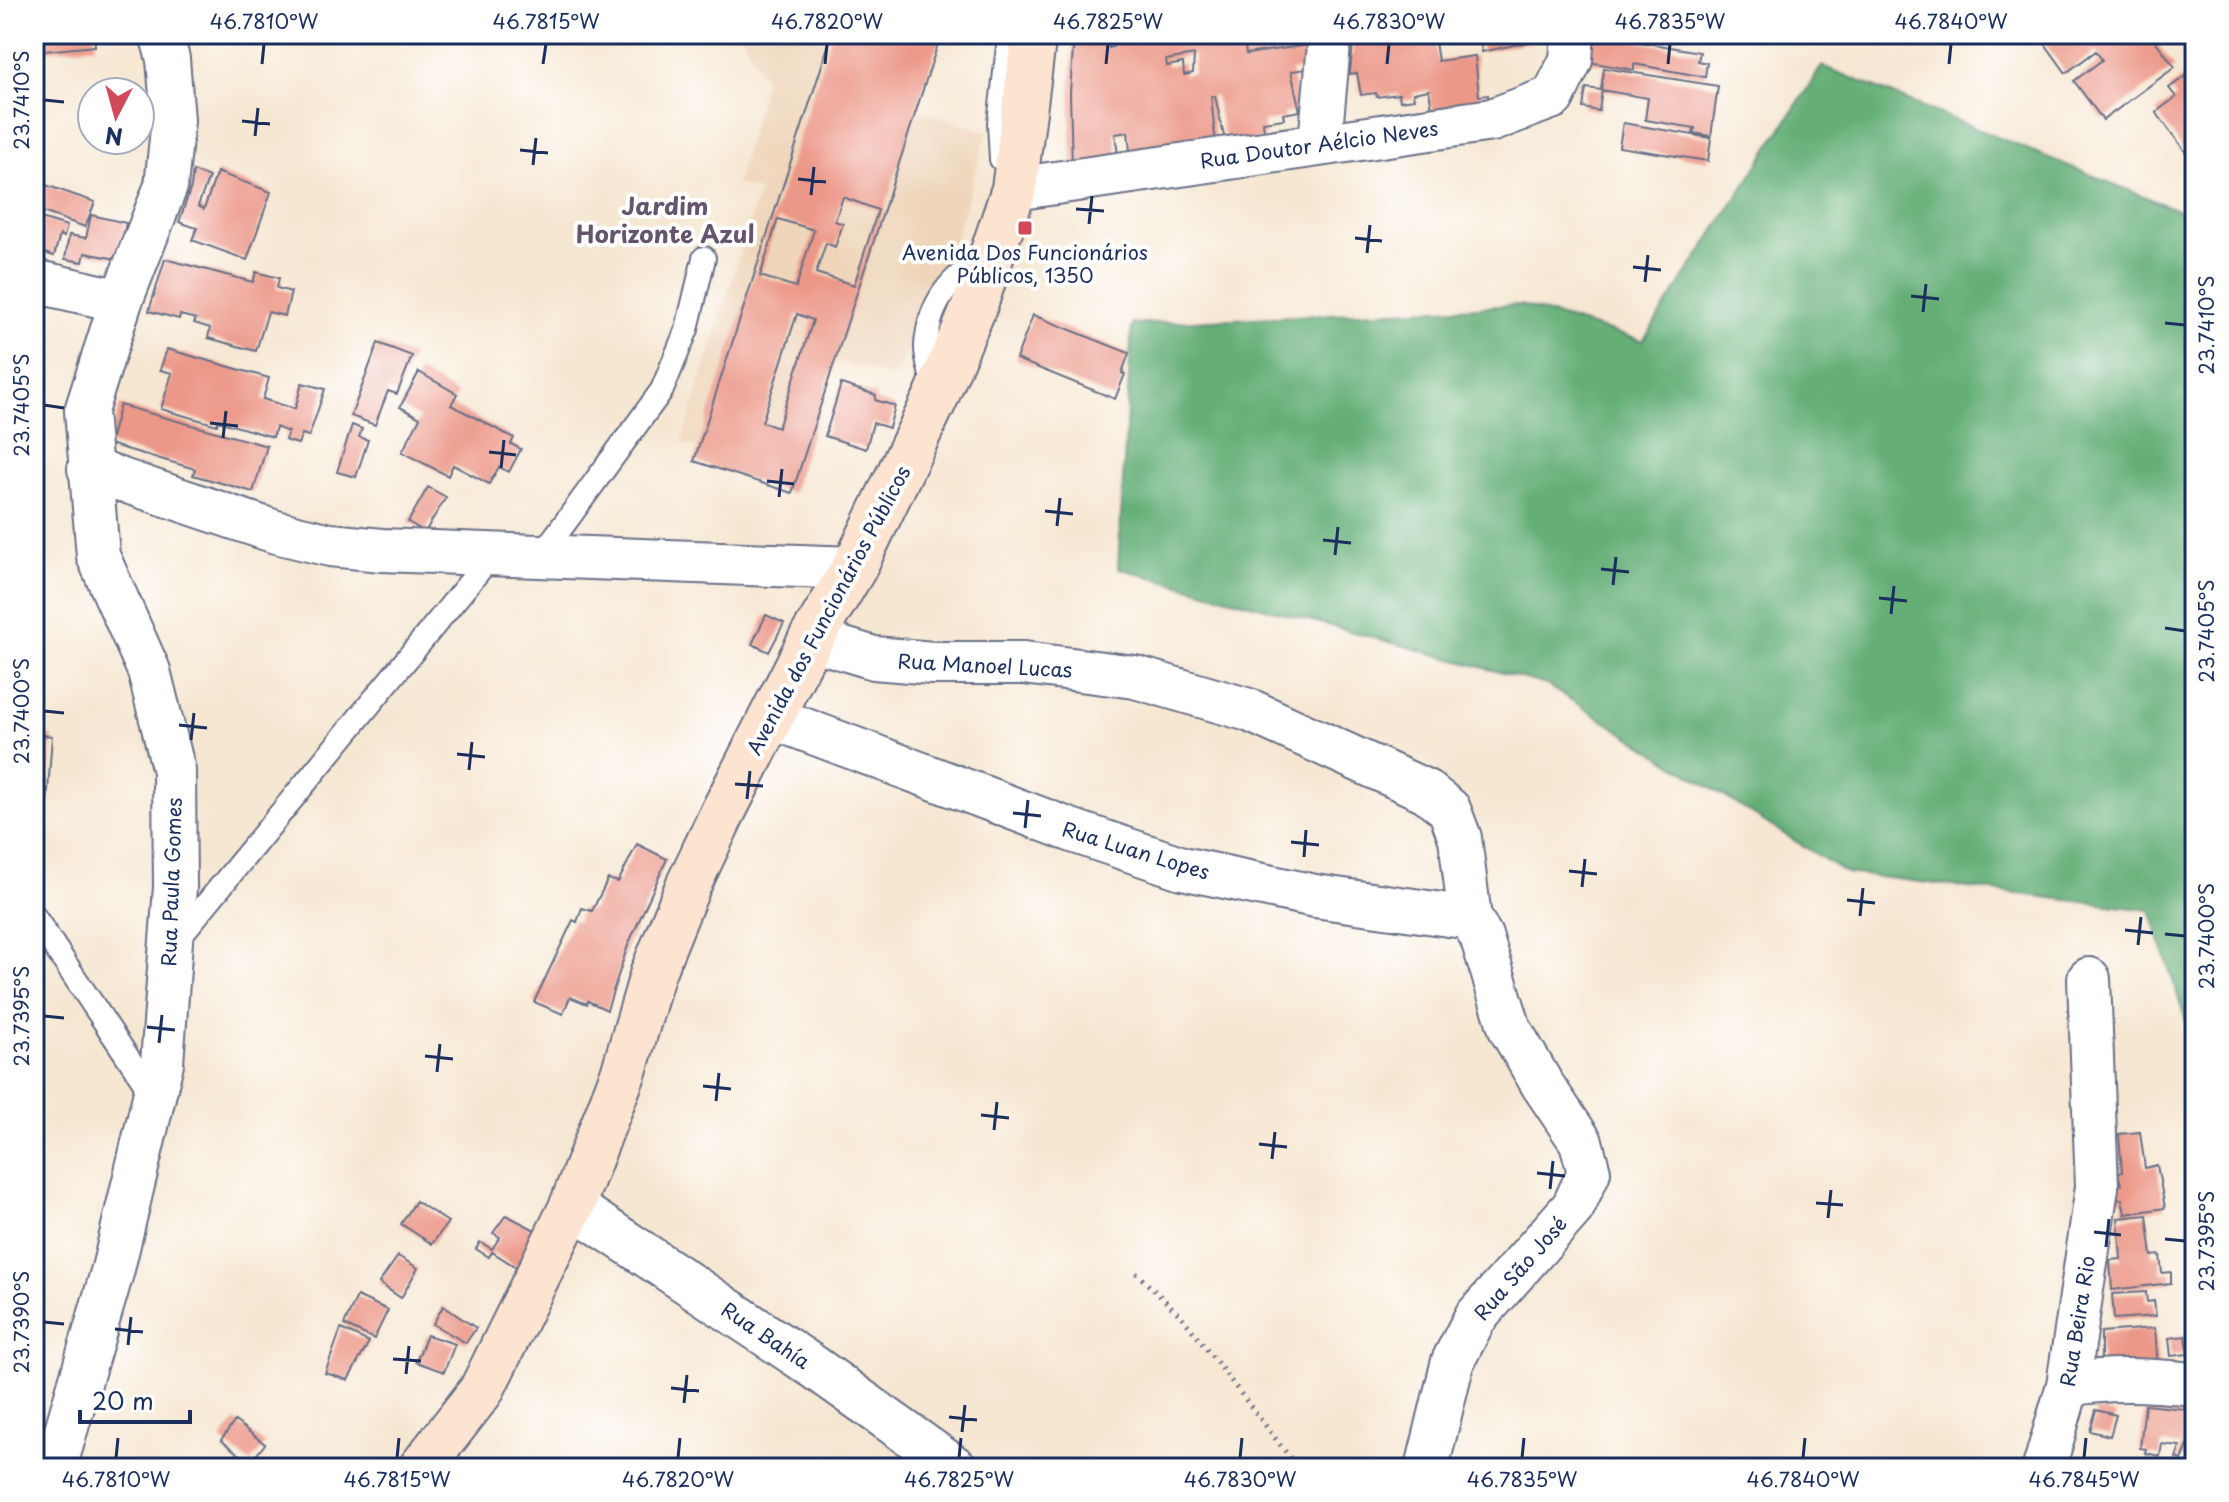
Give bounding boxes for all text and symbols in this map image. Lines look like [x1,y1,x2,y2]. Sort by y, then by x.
text: 46.7810°W [210,6,319,36]
text: 46.7815°W [493,6,600,36]
text: 46.7820°W [771,6,883,36]
text: 46.7825°W [1053,6,1163,36]
text: 46.7830°W [1333,6,1446,36]
text: 46.7835°W [1615,6,1726,36]
text: 46.7840°W [1894,6,2008,36]
text: 23.7410°S [6,50,36,150]
north arrow [76,76,156,156]
street label: Rua Doutor Aélcio Neves [1198,112,1440,176]
text: N [103,120,124,155]
district label: Jardim Horizonte Azul [576,187,754,251]
marker: Avenida Dos Funcionários Públicos, 1350 [1016,219,1034,237]
place label: Avenida Dos Funcionários Públicos, 1350 [902,237,1148,290]
text: 23.7410°S [2191,275,2221,375]
text: 23.7405°S [6,353,36,457]
street label: Avenida dos Funcionários Públicos [739,460,917,760]
text: 23.7405°S [2191,579,2221,683]
street label: Rua Manoel Lucas [897,645,1073,685]
text: 23.7400°S [6,658,36,764]
street label: Rua Paula Gomes [153,797,189,967]
street label: Rua Luan Lopes [1059,813,1213,887]
text: 23.7400°S [2191,883,2221,989]
text: 23.7395°S [6,966,36,1066]
text: 23.7395°S [2191,1191,2221,1291]
street label: Rua São José [1466,1209,1574,1327]
street label: Rua Beira Rio [2052,1253,2102,1389]
text: 23.7390°S [6,1270,36,1374]
street label: Rua Bahía [715,1294,817,1376]
scale bar [80,1374,190,1424]
text: 20 m [92,1382,154,1418]
text: 46.7810°W [62,1464,171,1494]
text: 46.7815°W [344,1464,451,1494]
text: 46.7820°W [622,1464,734,1494]
text: 46.7825°W [904,1464,1014,1494]
text: 46.7830°W [1184,1464,1297,1494]
text: 46.7835°W [1467,1464,1578,1494]
text: 46.7840°W [1746,1464,1860,1494]
text: 46.7845°W [2029,1464,2140,1494]

